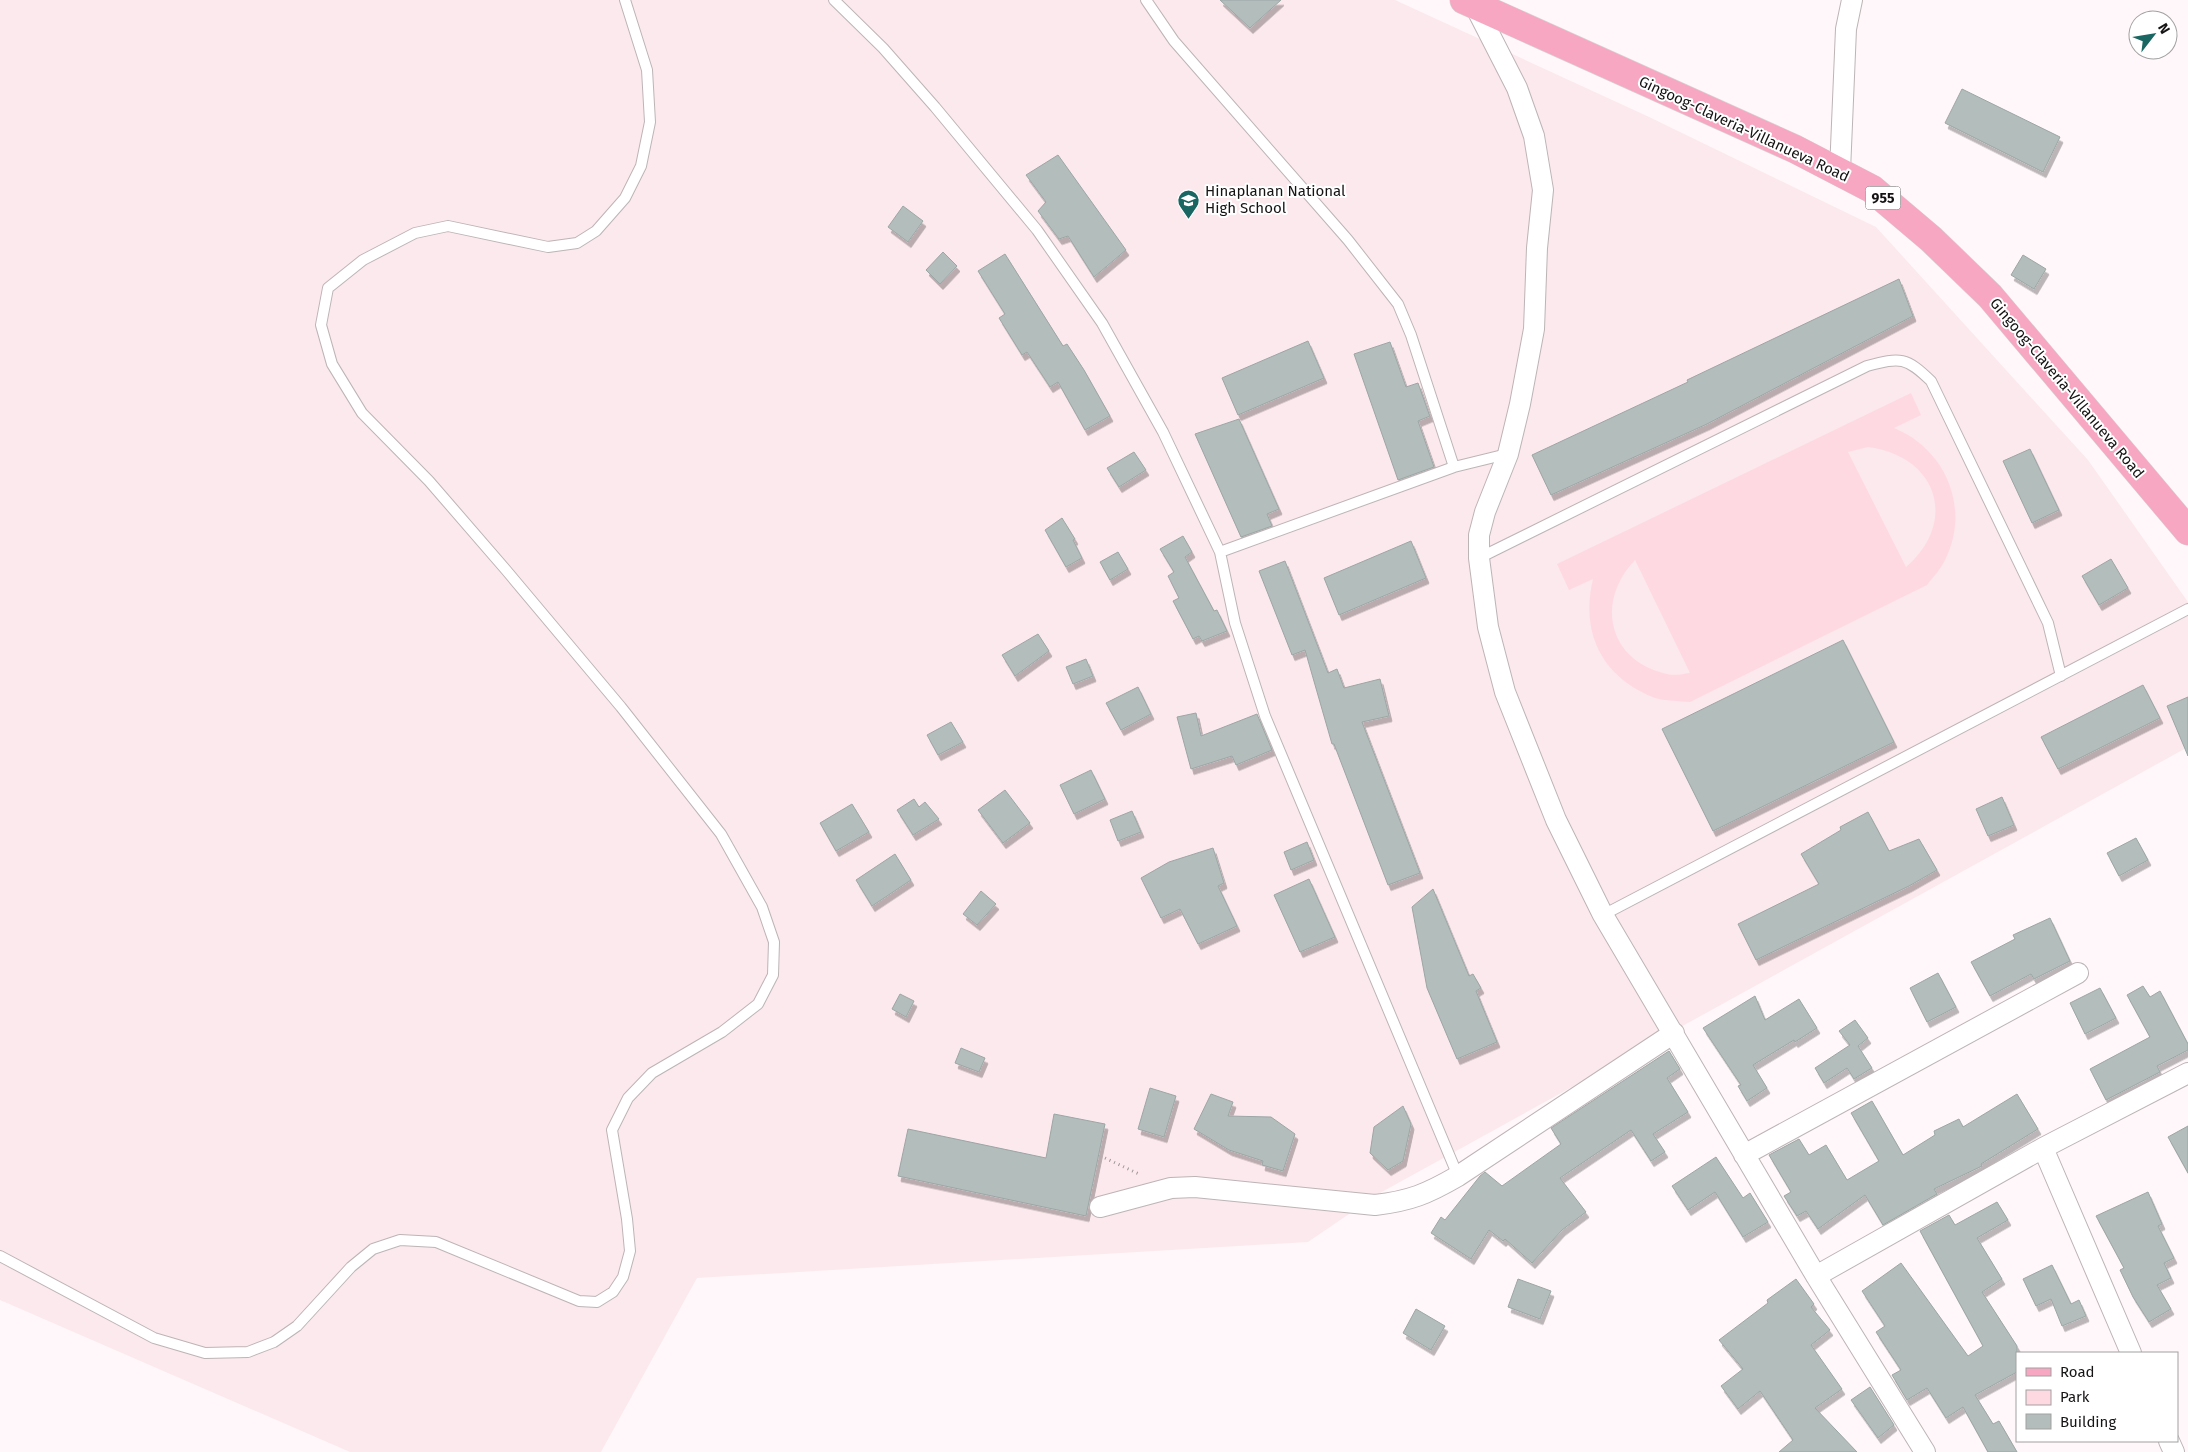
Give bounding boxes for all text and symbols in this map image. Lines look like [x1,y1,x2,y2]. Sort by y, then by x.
north arrow [2128,10,2178,60]
text: N [2154,20,2173,37]
street label: Gingoog-Claveria-Villanueva Road [1636,72,1852,186]
place label: Hinaplanan National High School [1205,182,1346,217]
road number: 955 [1866,187,1900,210]
school or university icon: Hinaplanan National High School [1177,188,1201,219]
street label: Gingoog-Claveria-Villanueva Road [1986,294,2148,482]
legend [2016,1352,2178,1442]
text: Road [2060,1363,2095,1381]
text: Park [2060,1388,2090,1406]
text: Building [2060,1413,2116,1431]

